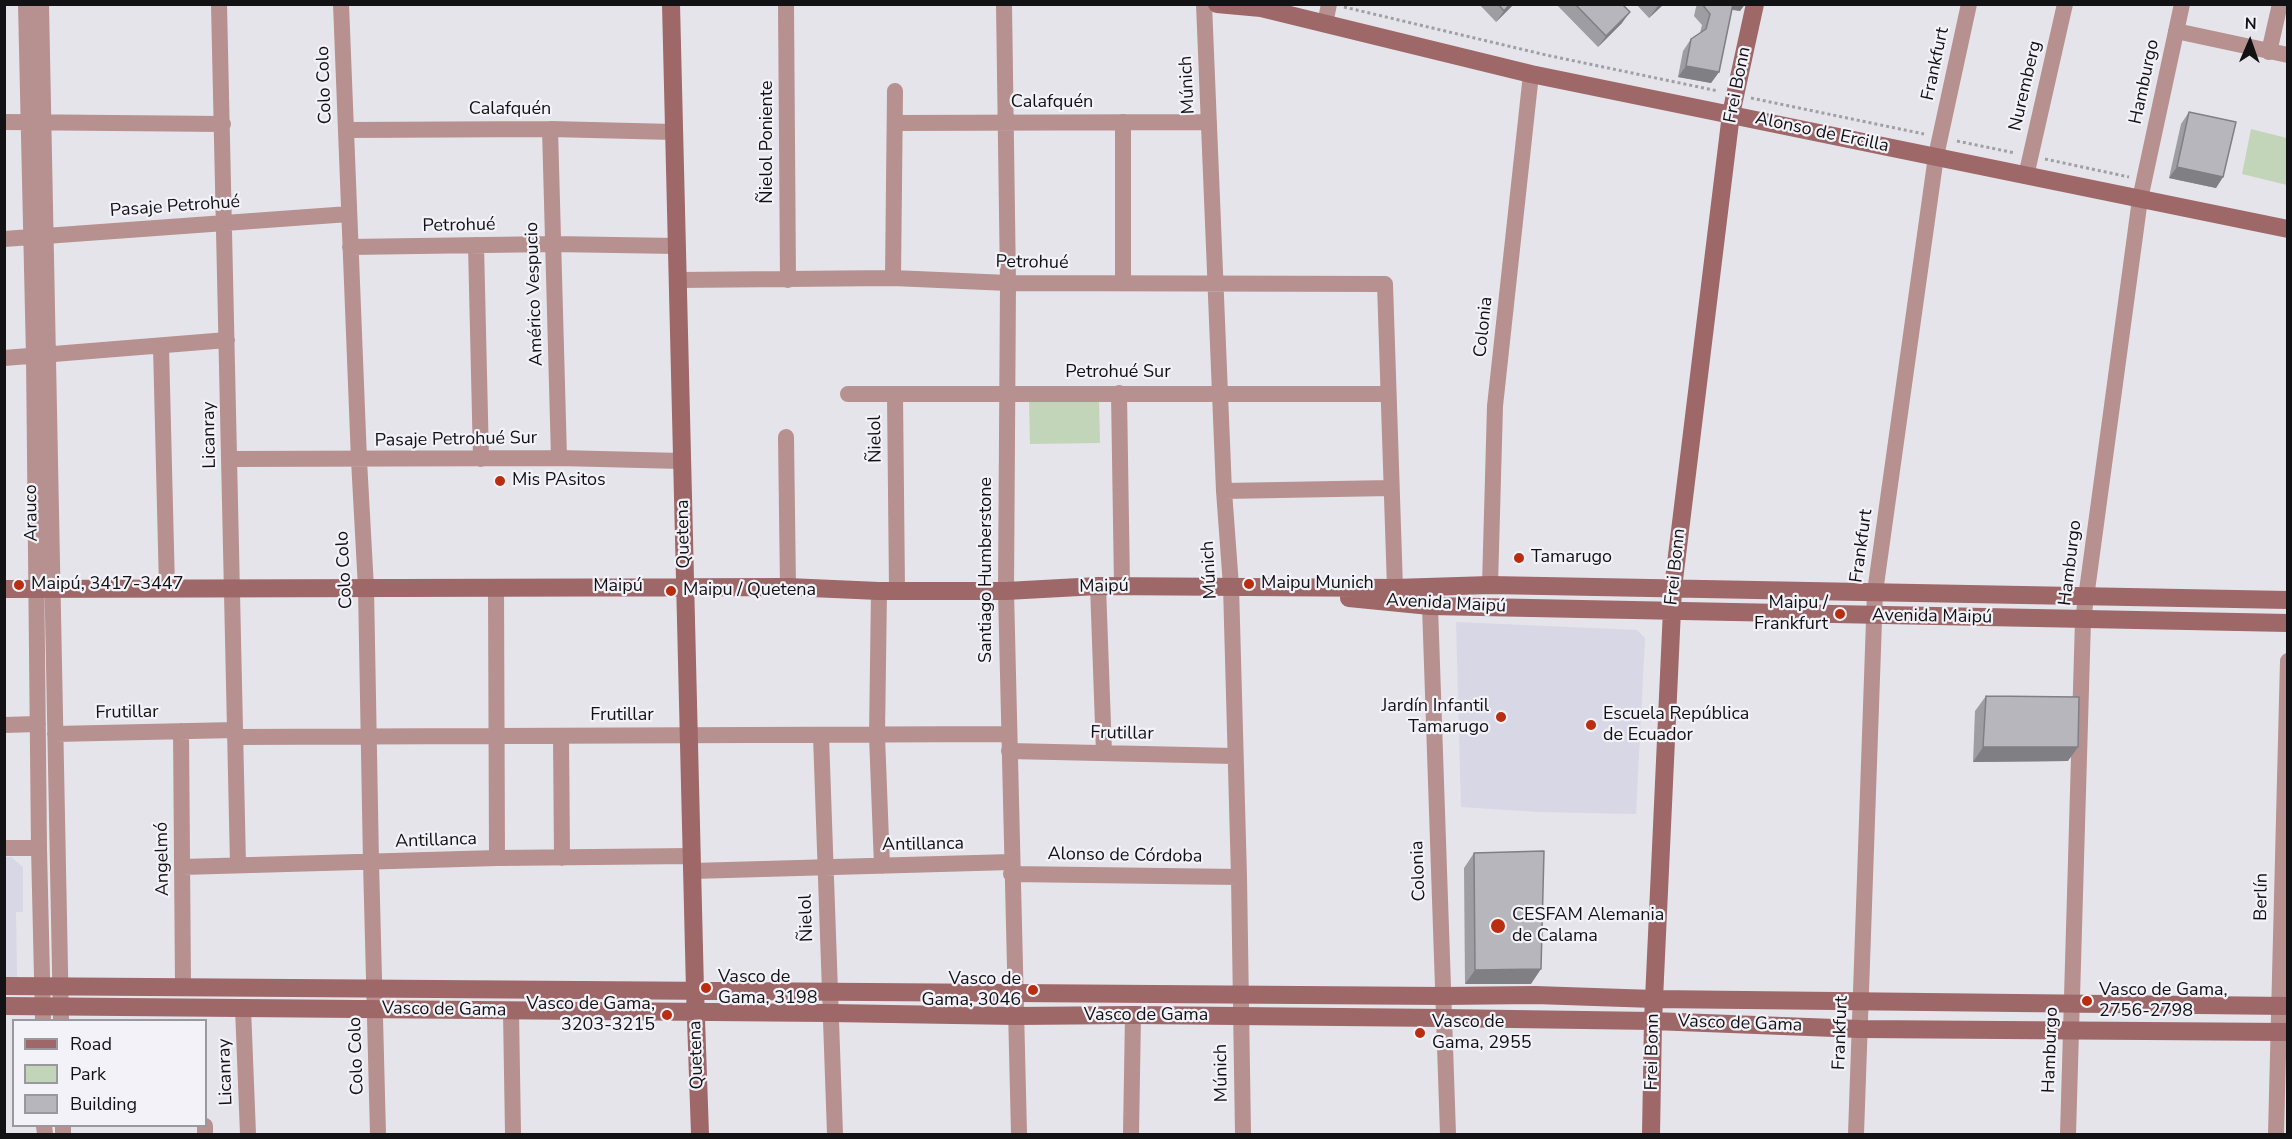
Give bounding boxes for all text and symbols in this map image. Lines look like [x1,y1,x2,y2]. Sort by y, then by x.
north arrow [2220,12,2280,72]
text: N [2244,13,2257,35]
street label: Frankfurt [1918,26,1954,102]
street label: Hamburgo [2125,38,2165,126]
street label: Nuremberg [2005,39,2047,133]
street label: Frei Bonn [1720,45,1756,125]
street label: Colo Colo [313,46,337,124]
street label: Múnich [1176,55,1200,115]
street label: Ñielol Poniente [757,80,779,204]
street label: Calafquén [1011,92,1093,114]
street label: Calafquén [469,99,551,121]
street label: Alonso de Ercilla [1753,108,1891,158]
street label: Pasaje Petrohué [109,192,241,222]
street label: Petrohué [422,215,496,237]
street label: Américo Vespucio [522,222,548,366]
street label: Petrohué [995,252,1069,274]
street label: Colonia [1470,296,1498,358]
street label: Petrohué Sur [1065,362,1171,384]
street label: Licanray [199,401,221,469]
street label: Ñielol [865,415,887,463]
street label: Pasaje Petrohué Sur [375,428,537,452]
place label: Mis PAsitos [512,470,606,492]
marker: Mis PAsitos [493,474,507,488]
street label: Santiago Humberstone [976,477,998,663]
street label: Arauco [21,484,43,542]
street label: Quetena [673,499,695,569]
street label: Frankfurt [1846,508,1878,584]
street label: Hamburgo [2055,519,2087,607]
street label: Frei Bonn [1661,528,1691,606]
street label: Colo Colo [332,530,358,610]
street label: Múnich [1198,540,1222,600]
place label: Tamarugo [1531,547,1612,569]
marker: Tamarugo [1512,551,1526,565]
place label: Maipu Munich [1261,573,1374,595]
place label: Maipú, 3417-3447 [31,574,183,596]
street label: Maipú [593,576,643,598]
street label: Maipú [1079,576,1129,598]
marker: Maipu Munich [1242,577,1256,591]
marker: Maipú, 3417-3447 [12,578,26,592]
place label: Maipu / Quetena [683,580,816,602]
marker: Maipu / Quetena [664,584,678,598]
street label: Avenida Maipú [1385,590,1507,618]
place label: Maipu / Frankfurt [1754,593,1828,636]
street label: Avenida Maipú [1872,605,1992,629]
marker: Maipu / Frankfurt [1833,607,1847,621]
place label: Jardín Infantil Tamarugo [1381,696,1489,738]
street label: Frutillar [95,702,159,724]
place label: Escuela República de Ecuador [1603,704,1749,746]
street label: Frutillar [590,705,654,727]
marker: Jardín Infantil Tamarugo [1494,710,1508,724]
marker: Escuela República de Ecuador [1584,718,1598,732]
street label: Frutillar [1090,723,1154,745]
street label: Angelmó [152,822,174,896]
street label: Antillanca [395,829,477,853]
street label: Antillanca [882,833,964,857]
street label: Colonia [1407,840,1431,902]
street label: Alonso de Córdoba [1047,844,1203,868]
street label: Berlín [2251,873,2273,921]
street label: Ñielol [795,894,819,942]
place label: CESFAM Alemania de Calama [1512,905,1664,948]
marker: CESFAM Alemania de Calama [1489,917,1507,935]
place label: Vasco de Gama, 3198 [718,967,817,1010]
place label: Vasco de Gama, 3046 [922,969,1021,1012]
place label: Vasco de Gama, 2756-2798 [2099,980,2228,1022]
marker: Vasco de Gama, 3198 [699,981,713,995]
marker: Vasco de Gama, 3046 [1026,983,1040,997]
place label: Vasco de Gama, 3203-3215 [526,994,655,1036]
marker: Vasco de Gama, 2756-2798 [2080,994,2094,1008]
street label: Frankfurt [1829,996,1853,1070]
street label: Vasco de Gama [382,998,506,1022]
street label: Vasco de Gama [1084,1005,1208,1027]
street label: Hamburgo [2039,1007,2063,1093]
marker: Vasco de Gama, 3203-3215 [660,1008,674,1022]
street label: Vasco de Gama [1677,1011,1803,1037]
place label: Vasco de Gama, 2955 [1432,1012,1531,1054]
street label: Frei Bonn [1642,1013,1664,1091]
street label: Colo Colo [345,1017,369,1095]
legend [12,1019,207,1127]
street label: Quetena [685,1020,709,1090]
marker: Vasco de Gama, 2955 [1413,1026,1427,1040]
text: Road [70,1032,112,1056]
street label: Licanray [214,1038,238,1106]
street label: Múnich [1211,1044,1233,1102]
text: Park [70,1062,106,1086]
text: Building [70,1092,137,1116]

